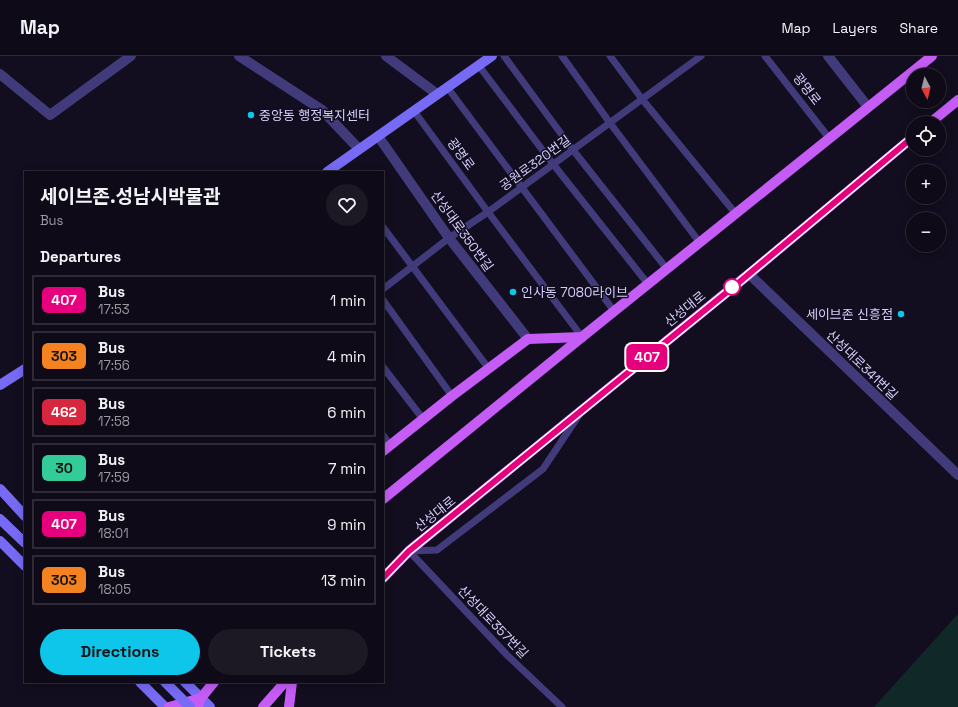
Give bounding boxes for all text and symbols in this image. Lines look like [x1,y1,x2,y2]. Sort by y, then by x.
text: Map [20,15,60,40]
text: Map [781,19,811,37]
text: Layers [833,19,877,37]
text: Share [899,19,938,37]
north arrow [906,68,946,108]
map controls [906,68,946,252]
street label: 광명로 [789,70,825,108]
place label: 중앙동 행정복지센터 [259,107,370,124]
marker: 중앙동 행정복지센터 [246,110,256,120]
button: locate [906,116,946,156]
street label: 공원로320번길 [496,131,574,195]
street label: 광명로 [444,134,478,174]
button: + [906,164,946,204]
text: 세이브존.성남시박물관 [40,184,220,209]
button: heart [326,184,368,226]
street label: 산성대로350번길 [427,187,497,275]
text: Bus [40,212,63,229]
button: − [906,212,946,252]
text: Departures [40,247,121,266]
unlabelled marker [723,278,741,296]
text: Bus [98,282,125,301]
place label: 인사동 7080라이브 [521,284,628,301]
marker: 인사동 7080라이브 [508,287,518,297]
street label: 산성대로 [661,287,709,331]
text: 407 [51,291,77,309]
text: 1 min [330,291,366,310]
text: 17:53 [98,301,130,318]
place label: 세이브존 신흥점 [806,306,893,323]
marker: 세이브존 신흥점 [896,309,906,319]
street label: 산성대로341번길 [823,327,901,403]
text: Bus [98,338,125,357]
line badge: 407 [624,344,670,370]
text: 303 [51,347,77,365]
text: 4 min [327,347,366,366]
text: 407 [634,348,660,366]
text: 17:56 [98,357,130,374]
text: Bus [98,394,125,413]
text: 462 [51,403,77,421]
text: 6 min [327,403,366,422]
text: 17:58 [98,413,130,430]
text: Bus [98,450,125,469]
text: 30 [55,459,73,477]
text: 7 min [328,459,366,478]
text: 17:59 [98,469,130,486]
street label: 산성대로 [411,492,459,536]
text: Bus [98,506,125,525]
text: 407 [51,515,77,533]
text: 9 min [327,515,366,534]
text: 18:01 [98,525,129,542]
text: Bus [98,562,125,581]
text: 303 [51,571,77,589]
text: 13 min [321,571,366,590]
text: 18:05 [98,581,131,598]
street label: 산성대로357번길 [454,582,532,662]
button: Directions [40,629,200,675]
button: Tickets [208,629,368,675]

